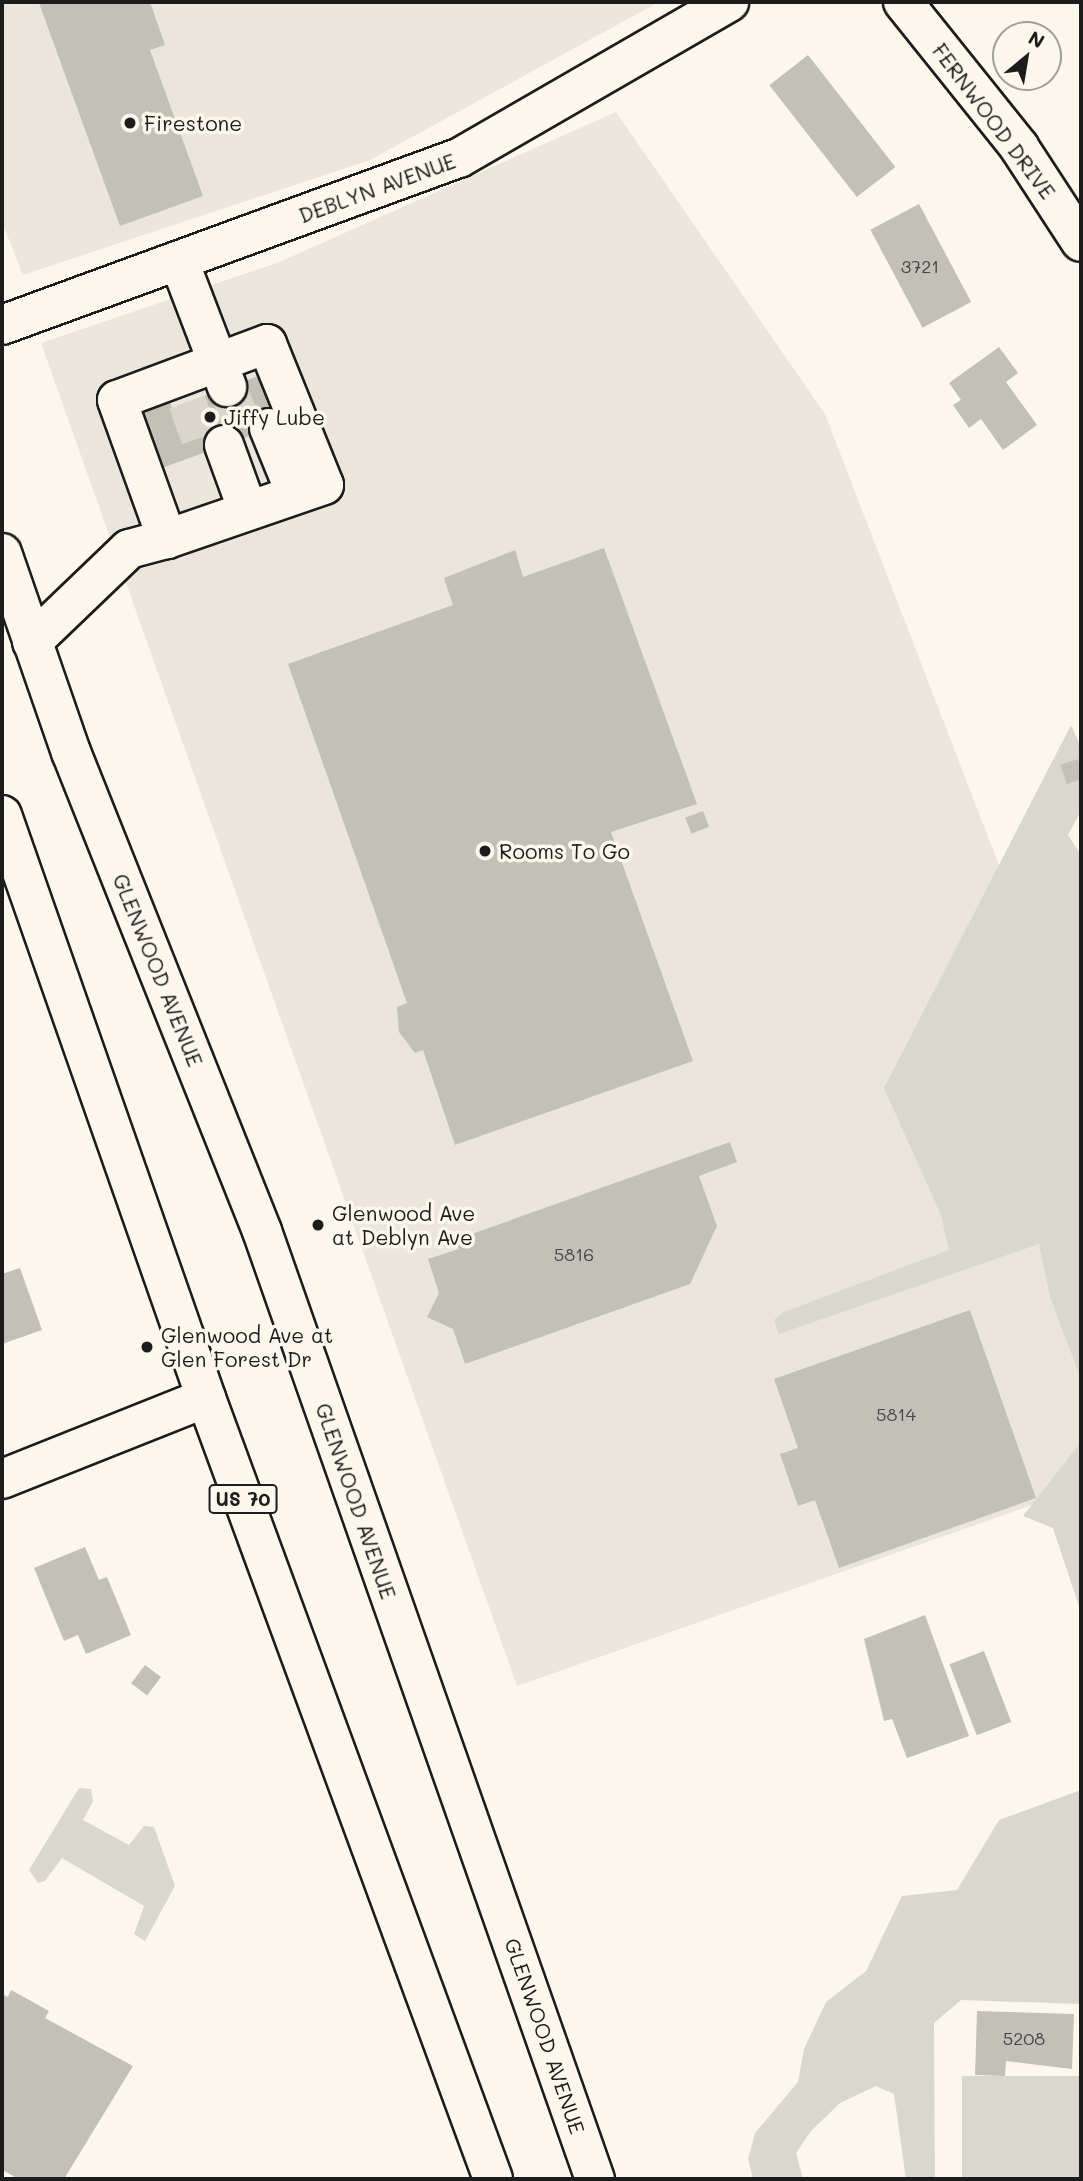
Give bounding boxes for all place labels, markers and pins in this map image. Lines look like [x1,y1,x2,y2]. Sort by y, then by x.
place label: Firestone [144,110,242,136]
marker: Firestone [122,115,138,131]
place label: Jiffy Lube [224,404,325,430]
marker: Jiffy Lube [202,409,218,425]
place label: Rooms To Go [499,838,630,864]
marker: Rooms To Go [477,843,493,859]
place label: Glenwood Ave at Deblyn Ave [332,1200,475,1250]
marker: Glenwood Ave at Deblyn Ave [310,1217,326,1233]
place label: Glenwood Ave at Glen Forest Dr [161,1322,333,1372]
marker: Glenwood Ave at Glen Forest Dr [139,1339,155,1355]

